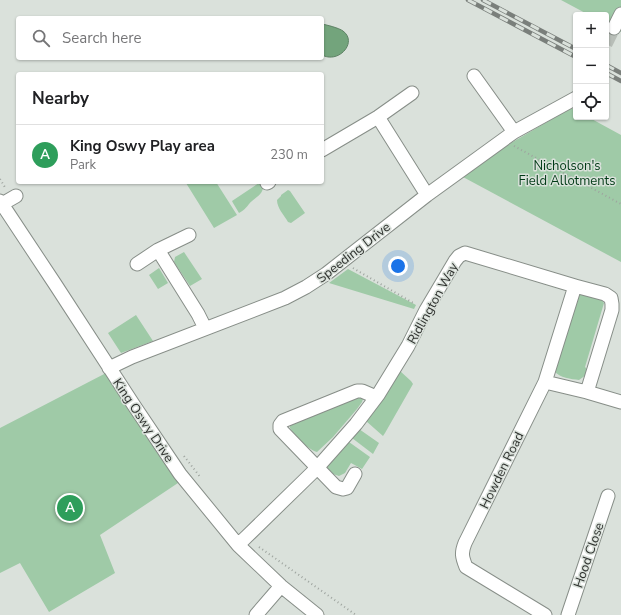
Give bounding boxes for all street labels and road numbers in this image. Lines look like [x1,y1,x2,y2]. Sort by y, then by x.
street label: Speeding Drive [313,218,394,287]
street label: Ridlington Way [403,259,463,347]
street label: King Oswy Drive [108,375,178,466]
street label: Howden Road [476,429,528,512]
street label: Hood Close [569,520,609,590]

